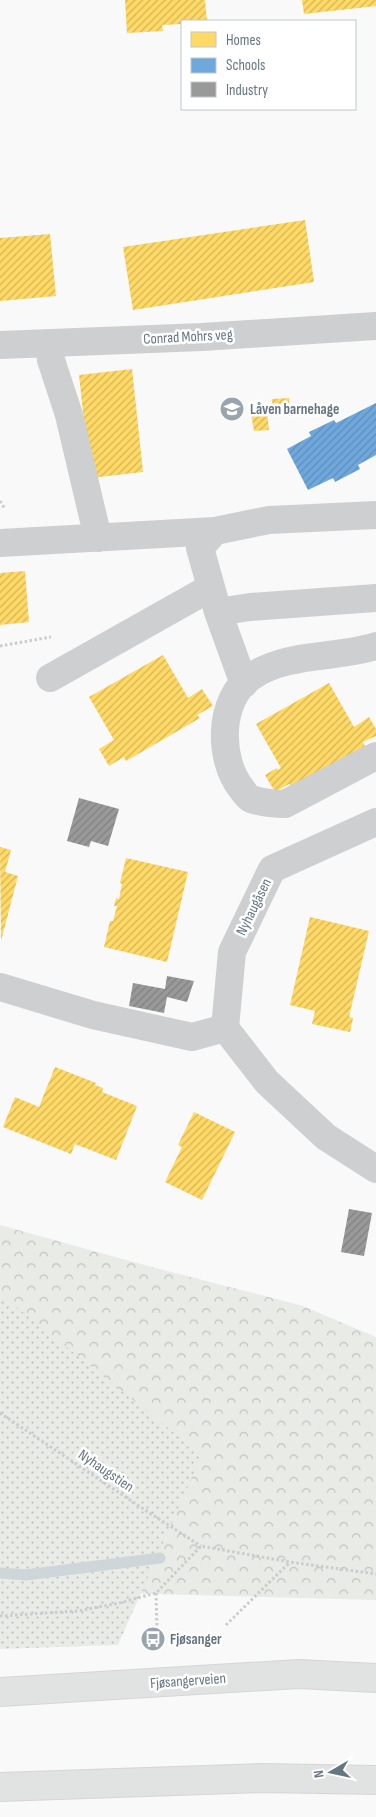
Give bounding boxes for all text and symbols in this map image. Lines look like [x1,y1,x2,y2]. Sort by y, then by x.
legend [181,20,356,110]
text: Homes [226,31,261,50]
text: Schools [226,56,265,75]
text: Industry [226,81,268,100]
street label: Conrad Mohrs veg [143,325,233,349]
school or university icon: Låven barnehage [219,396,245,422]
place label: Låven barnehage [250,400,339,419]
street label: Nyhaugåsen [232,875,276,939]
street label: Nyhaugstien [75,1445,137,1497]
bus stop icon: Fjøsanger [140,1626,166,1652]
place label: Fjøsanger [170,1630,222,1649]
street label: Fjøsangerveien [150,1669,226,1693]
north arrow [306,1747,356,1797]
text: N [310,1769,328,1779]

